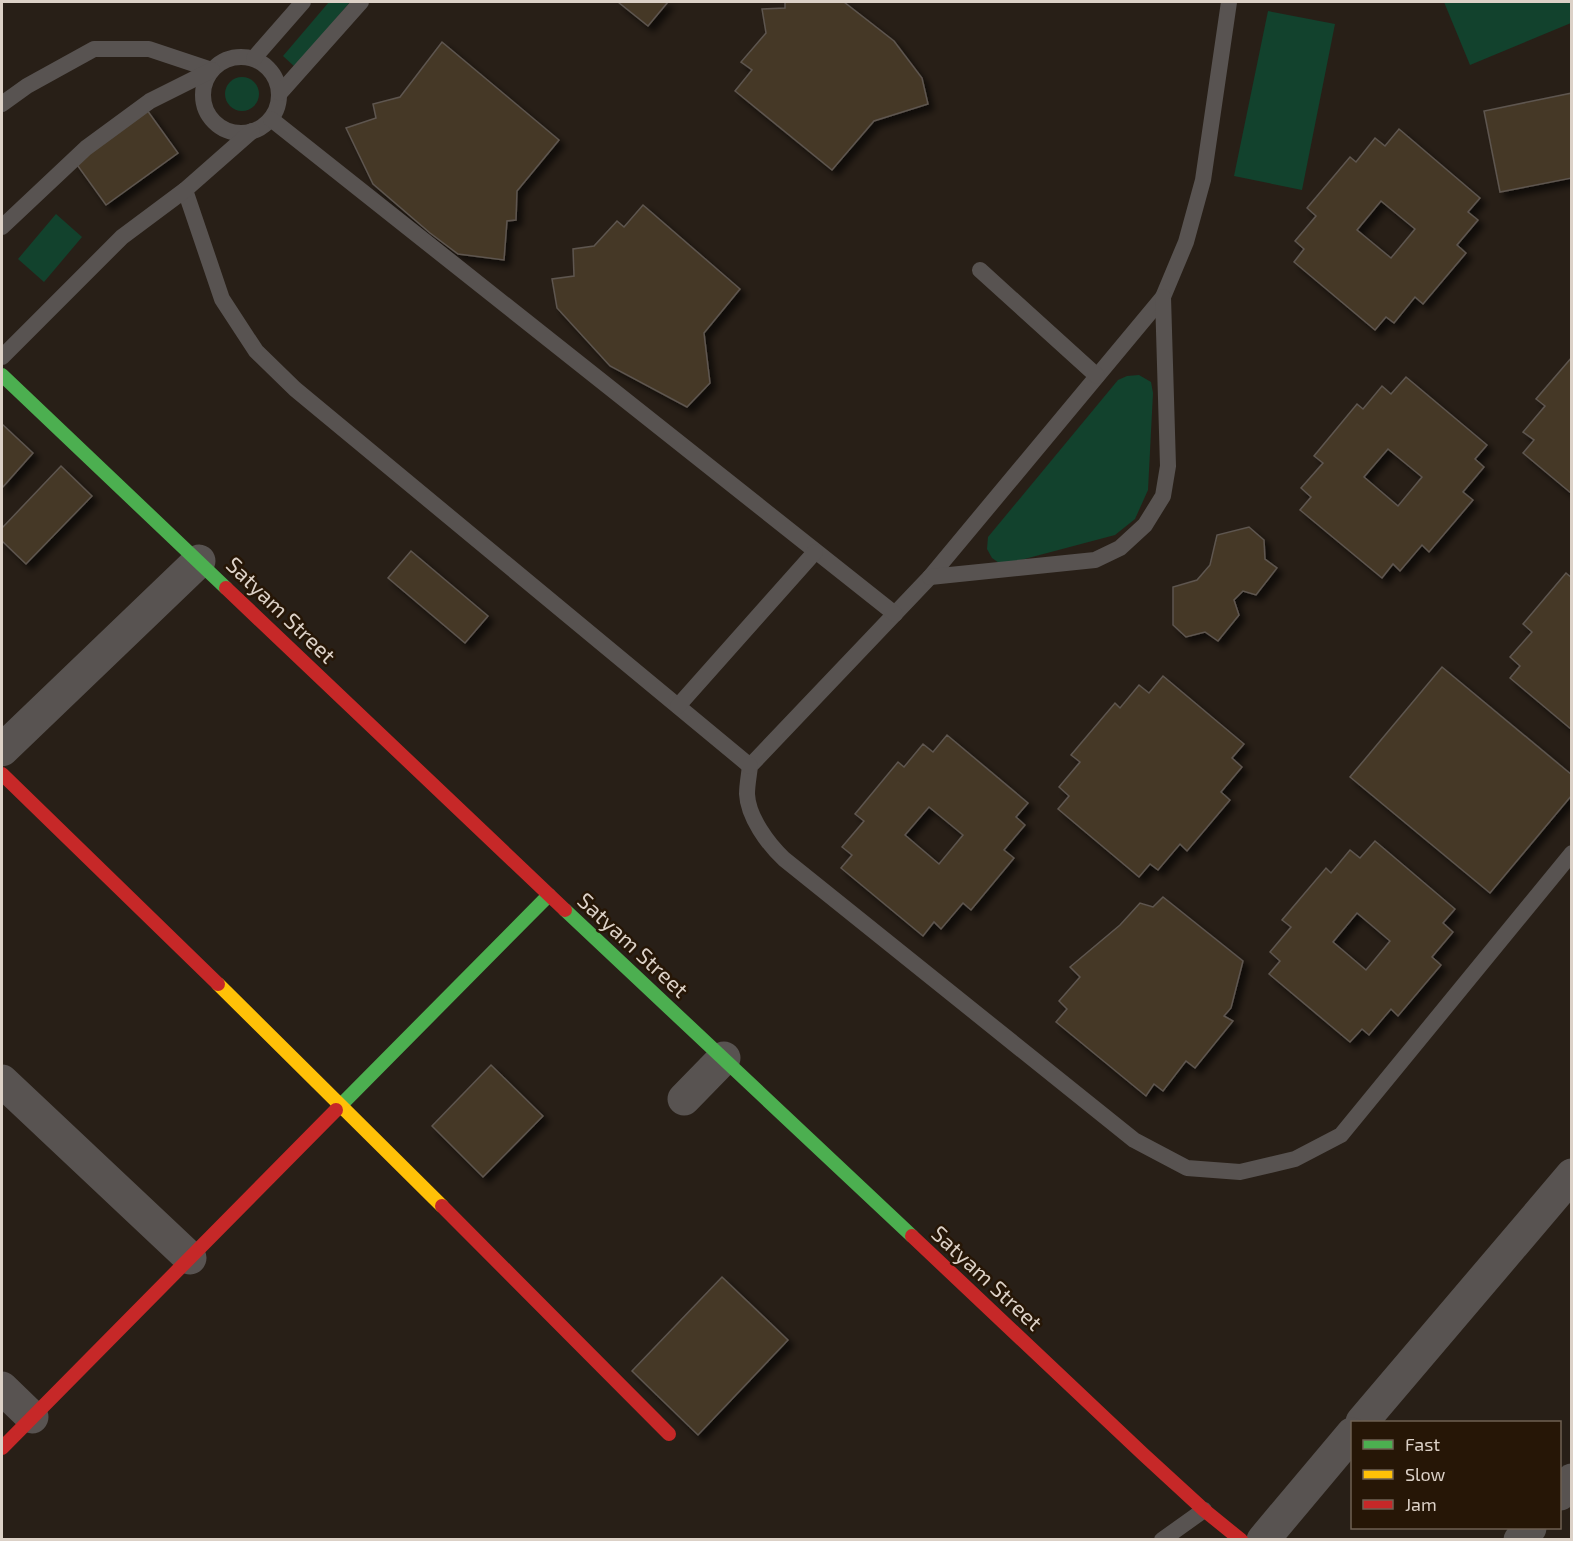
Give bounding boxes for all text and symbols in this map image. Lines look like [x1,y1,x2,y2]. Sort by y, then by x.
street label: Satyam Street [222,551,342,668]
street label: Satyam Street [573,886,694,1002]
street label: Satyam Street [927,1219,1048,1335]
legend [1351,1421,1561,1529]
text: Fast [1405,1433,1440,1455]
text: Slow [1405,1463,1446,1485]
text: Jam [1405,1493,1437,1515]

